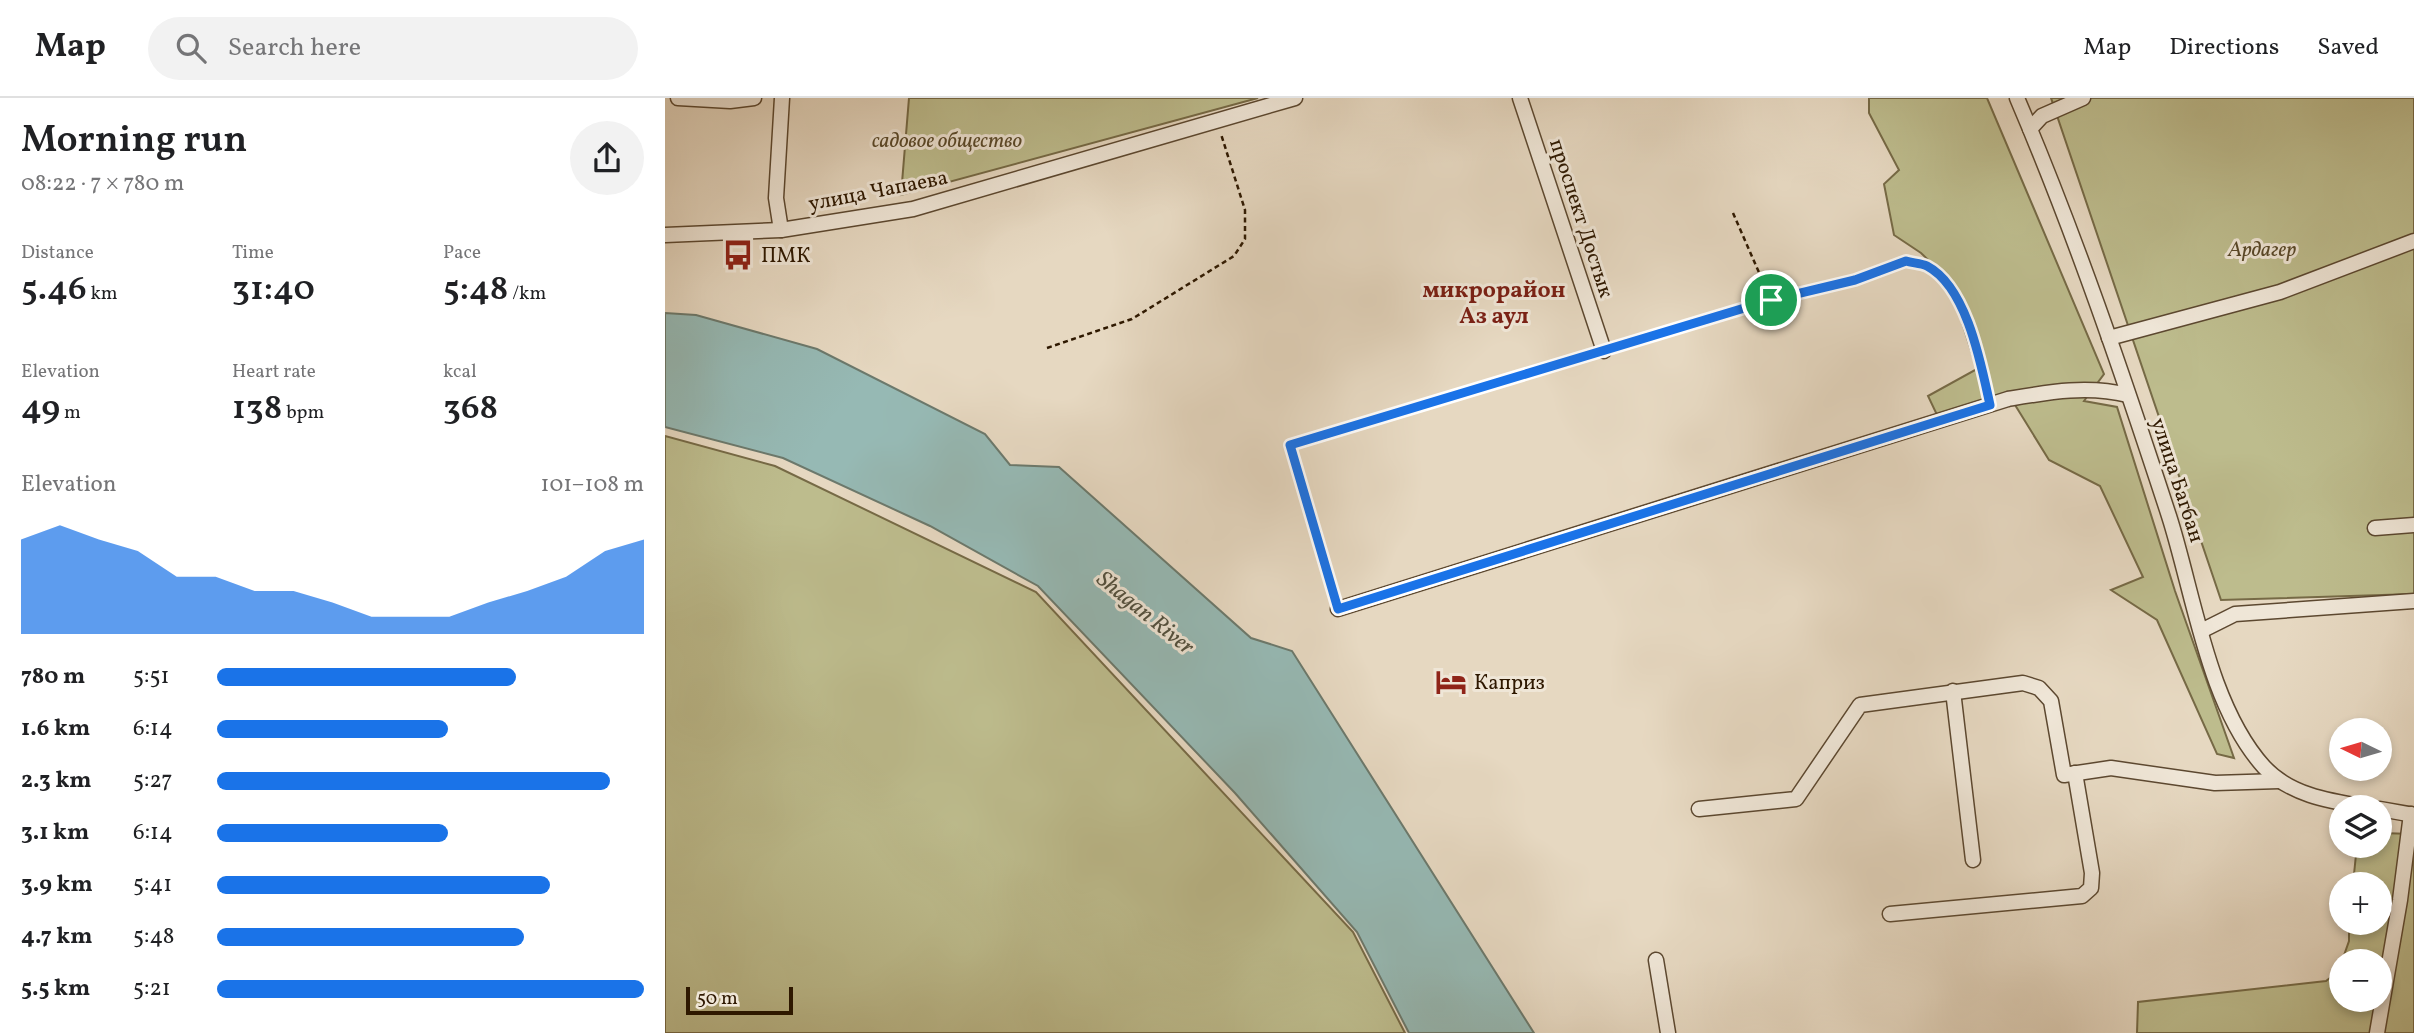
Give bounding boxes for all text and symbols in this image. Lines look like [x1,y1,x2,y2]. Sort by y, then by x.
search box [148,17,638,80]
text: Map [35,25,106,71]
icon: search [172,29,210,67]
text: Search here [228,30,361,66]
text: Map [2083,31,2131,65]
text: Directions [2169,31,2279,65]
text: Saved [2317,31,2379,65]
text: Morning run [21,115,247,168]
button: share [570,121,644,195]
park label: садовое общество [872,127,1023,156]
street label: проспект Достык [1541,135,1620,302]
street label: улица Чапаева [806,164,951,219]
text: 08:22 · 7 × 780 m [21,168,184,200]
park label: Ардагер [2227,236,2296,265]
bus stop icon: ПМК [721,238,755,272]
text: Distance [21,240,94,266]
text: Time [232,240,274,266]
text: Pace [443,240,481,266]
place label: ПМК [761,242,810,271]
text: 5.46 [21,266,87,314]
text: 31:40 [232,266,315,314]
text: 5:48 [443,266,508,314]
pin [1741,270,1801,330]
district label: микрорайон Аз аул [1422,275,1566,333]
text: km [87,281,118,307]
text: /km [508,281,546,307]
icon: arrive [1752,281,1790,319]
text: Elevation [21,359,100,385]
text: Heart rate [232,359,316,385]
text: kcal [443,359,477,385]
text: 49 [21,385,60,433]
text: 138 [232,385,282,433]
text: 368 [443,385,498,433]
text: m [60,400,81,426]
text: bpm [282,400,324,426]
street label: улица Багбан [2143,414,2210,547]
text: Elevation [21,469,117,501]
text: 101–108 m [541,469,644,501]
water label: Shagan River [1089,564,1201,663]
text: 780 m [21,661,85,693]
text: 5:51 [133,661,169,693]
hotel icon: Каприз [1434,665,1468,699]
place label: Каприз [1474,669,1545,698]
text: 1.6 km [21,713,90,745]
text: 6:14 [133,713,173,745]
north arrow [2329,718,2392,780]
map controls [2329,718,2392,1012]
text: 2.3 km [21,765,92,797]
text: 5:27 [133,765,172,797]
button: layers [2329,795,2392,858]
text: 3.1 km [21,817,89,849]
text: 6:14 [133,817,173,849]
text: 3.9 km [21,869,93,901]
text: 5:41 [133,869,172,901]
button: + [2329,872,2392,935]
text: 4.7 km [21,921,93,953]
text: 5:48 [133,921,174,953]
button: − [2329,949,2392,1012]
text: 5.5 km [21,973,90,1005]
text: 5:21 [133,973,171,1005]
scale bar [686,984,793,1016]
text: 50 m [697,986,738,1012]

